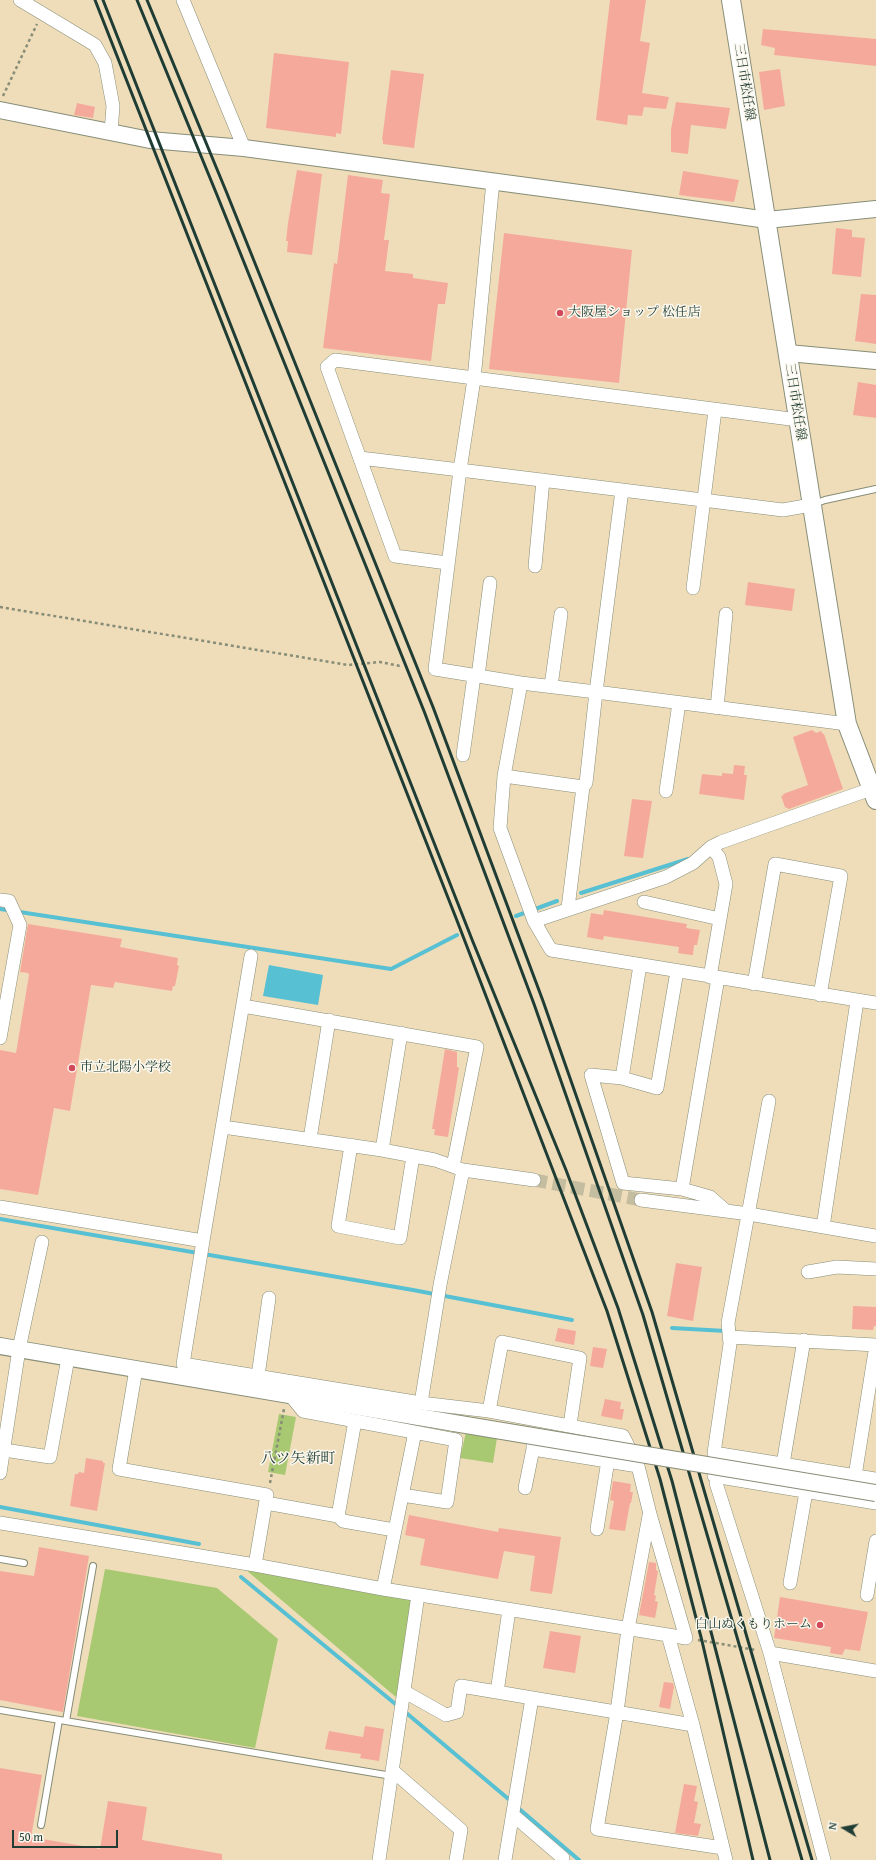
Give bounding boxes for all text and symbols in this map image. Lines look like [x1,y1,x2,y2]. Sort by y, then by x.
street label: 三日市松任線 [730,42,758,122]
place label: 大阪屋ショップ 松任店 [568,305,701,321]
marker: 大阪屋ショップ 松任店 [555,308,565,318]
street label: 三日市松任線 [781,362,809,442]
place label: 市立北陽小学校 [80,1060,171,1076]
marker: 市立北陽小学校 [67,1063,77,1073]
district label: 八ツ矢新町 [261,1450,335,1468]
place label: 白山ぬくもりホーム [695,1617,812,1633]
marker: 白山ぬくもりホーム [815,1620,825,1630]
north arrow [824,1808,864,1848]
text: N [824,1821,841,1831]
scale bar [14,1822,120,1848]
text: 50 m [19,1828,43,1845]

